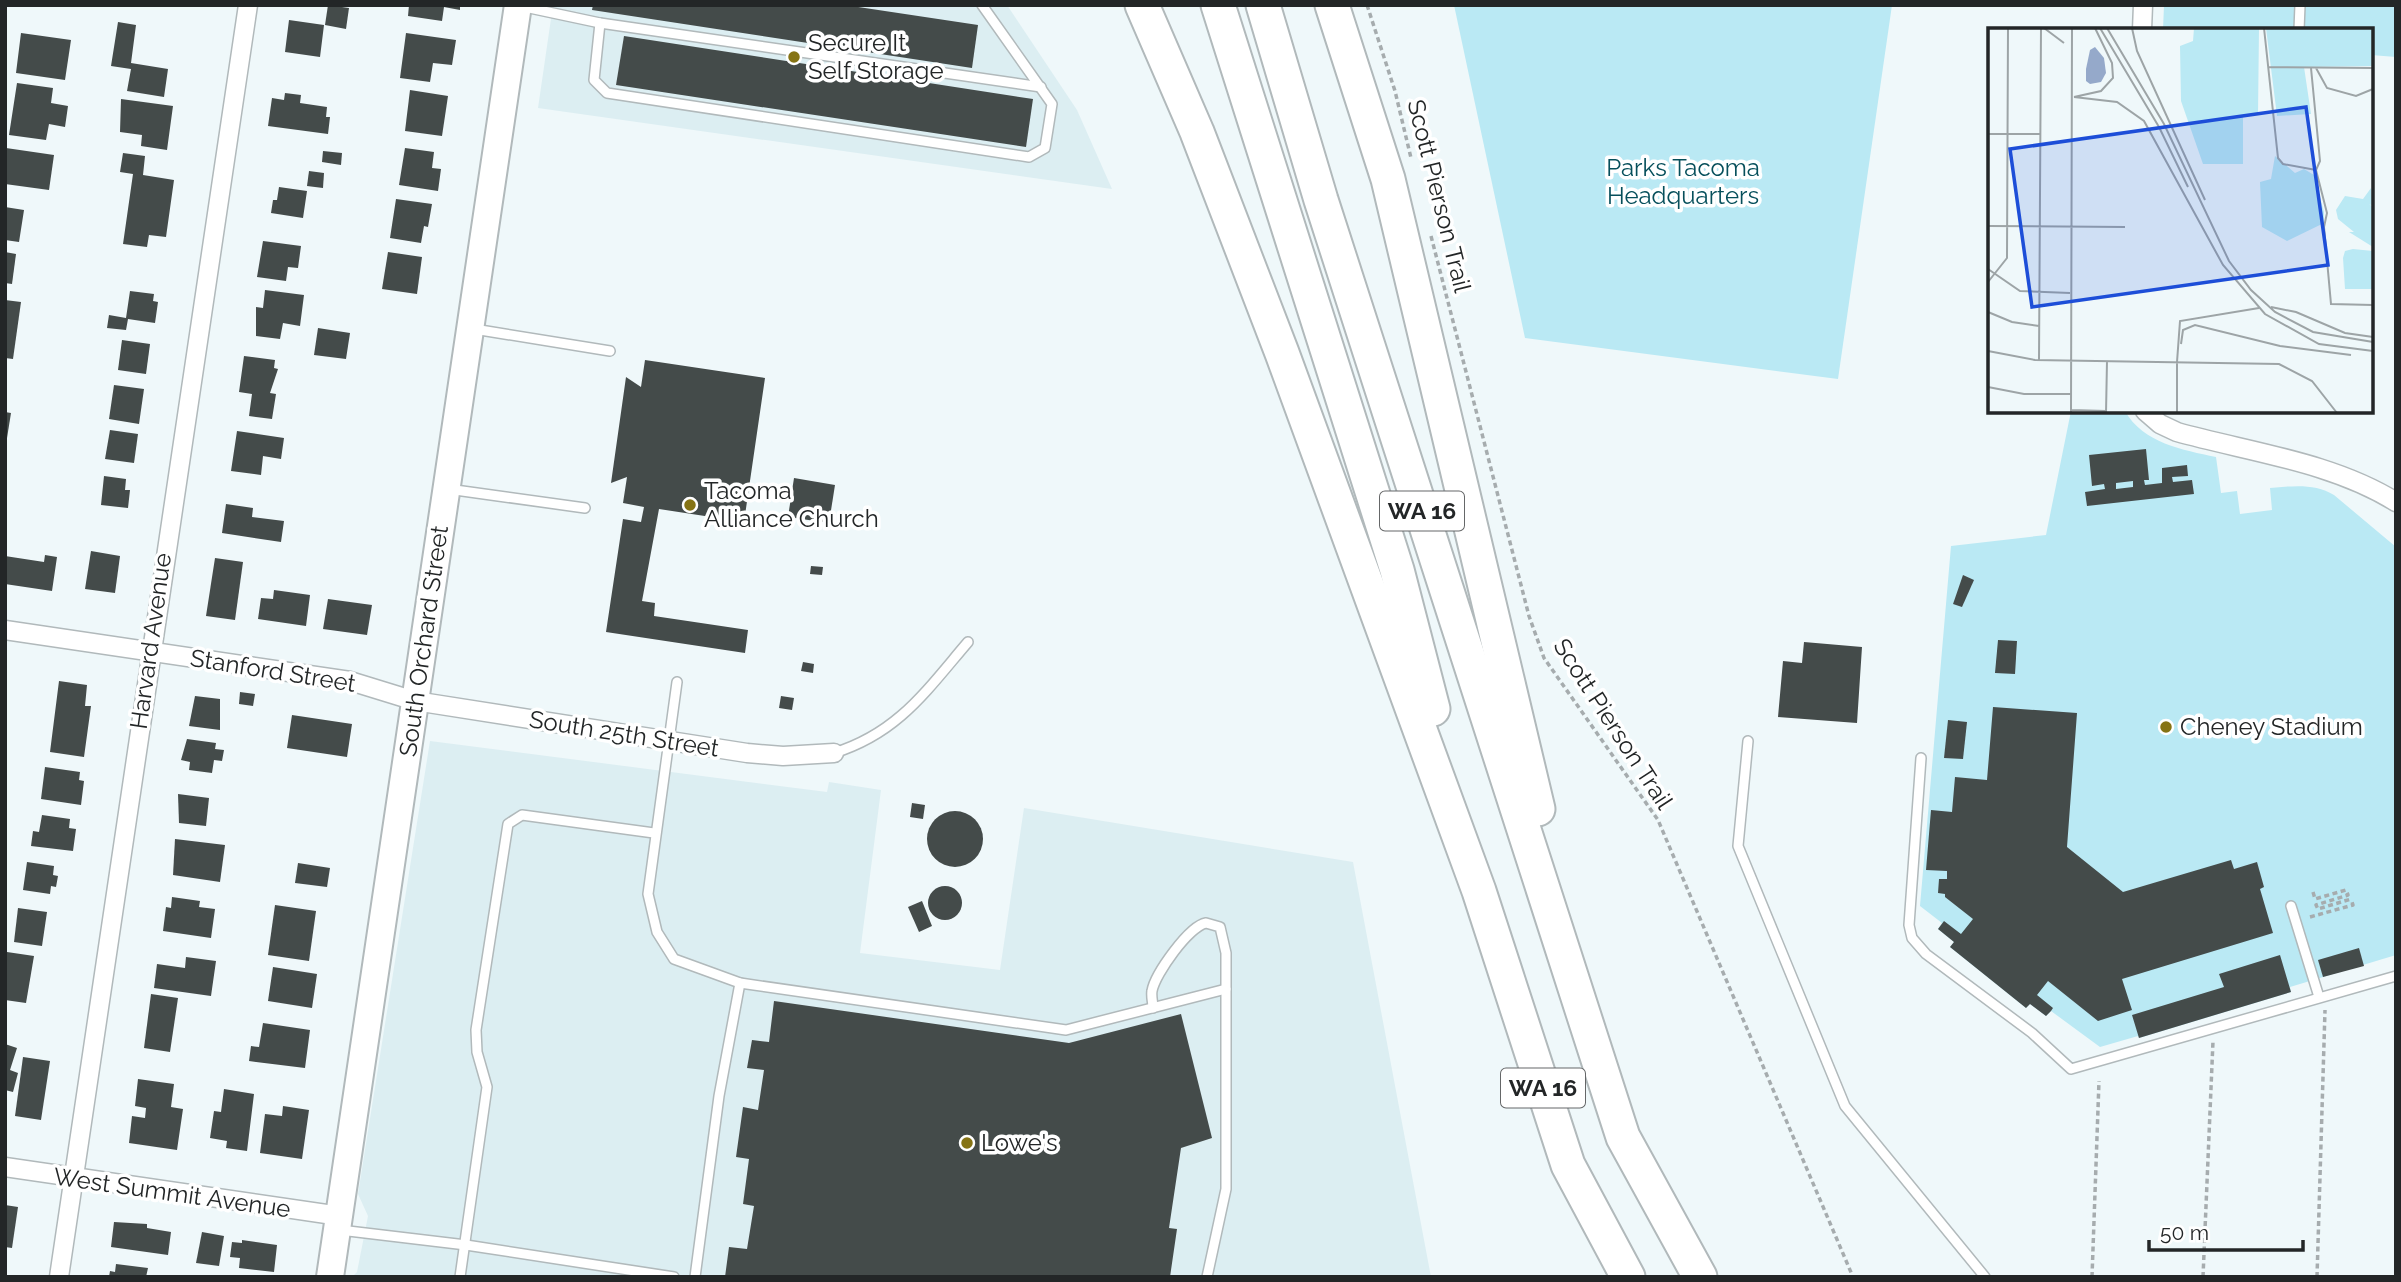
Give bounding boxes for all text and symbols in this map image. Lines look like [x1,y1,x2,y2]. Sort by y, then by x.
place label: Secure It Self Storage [808,28,944,85]
inset map [1988,28,2373,413]
marker: Secure It Self Storage [786,49,802,65]
street label: Scott Pierson Trail [1402,97,1478,296]
park label: Parks Tacoma Headquarters [1606,153,1760,210]
place label: Tacoma Alliance Church [704,476,879,533]
road number: WA 16 [1380,491,1464,530]
marker: Tacoma Alliance Church [682,497,698,513]
street label: South Orchard Street [393,523,454,758]
street label: Harvard Avenue [124,551,177,731]
street label: Scott Pierson Trail [1547,633,1680,815]
street label: Stanford Street [188,643,358,698]
street label: South 25th Street [527,704,721,763]
place label: Cheney Stadium [2180,712,2363,741]
marker: Cheney Stadium [2158,719,2174,735]
road number: WA 16 [1501,1068,1585,1107]
place label: Lowe's [981,1128,1058,1157]
marker: Lowe's [959,1135,975,1151]
street label: West Summit Avenue [52,1162,292,1224]
scale bar [2149,1208,2303,1252]
text: 50 m [2160,1220,2209,1245]

